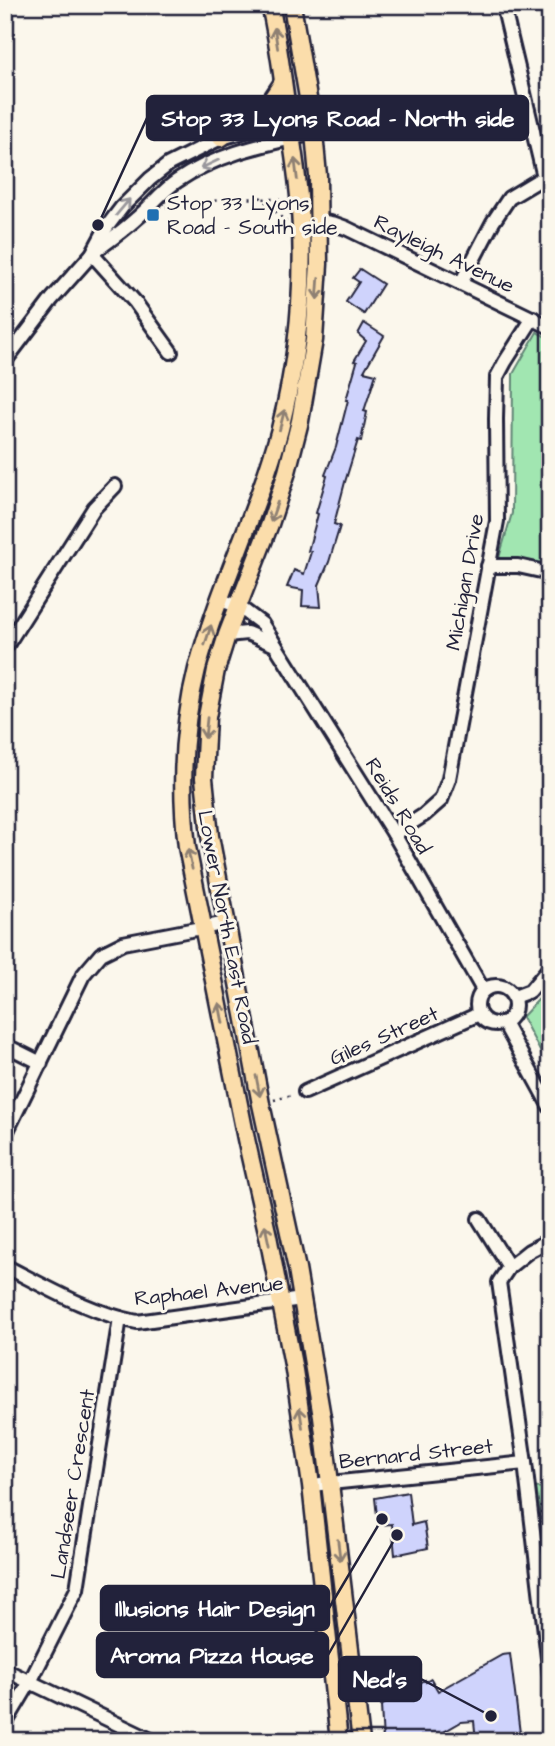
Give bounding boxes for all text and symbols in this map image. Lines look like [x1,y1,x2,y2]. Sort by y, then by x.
one-way arrow [269,27,282,50]
callout: Stop 33 Lyons Road - North side [147,96,528,140]
text: Stop 33 Lyons Road - North side [161,103,515,137]
one-way arrow [200,157,221,171]
one-way arrow [289,159,302,181]
place label: Stop 33 Lyons Road - South side [167,189,338,242]
one-way arrow [115,199,131,217]
marker: Stop 33 Lyons Road - South side [145,207,161,223]
street label: Rayleigh Avenue [368,207,519,302]
one-way arrow [312,278,325,301]
one-way arrow [276,409,289,432]
one-way arrow [267,500,279,522]
street label: Michigan Drive [439,511,493,653]
one-way arrow [203,625,215,647]
one-way arrow [199,716,212,739]
street label: Reids Road [358,752,438,860]
street label: Lower North East Road [190,808,264,1046]
one-way arrow [183,848,196,871]
street label: Giles Street [325,999,443,1073]
one-way arrow [214,1002,228,1025]
one-way arrow [252,1074,265,1097]
one-way arrow [260,1224,274,1247]
street label: Raphael Avenue [133,1269,285,1314]
street label: Landseer Crescent [44,1387,102,1581]
one-way arrow [294,1407,307,1430]
street label: Bernard Street [338,1431,495,1477]
one-way arrow [332,1538,345,1561]
callout: Illusions Hair Design [101,1586,329,1630]
text: Illusions Hair Design [115,1593,315,1626]
callout: Aroma Pizza House [97,1633,328,1677]
text: Aroma Pizza House [110,1640,314,1672]
callout: Ned's [339,1657,421,1701]
text: Ned's [353,1664,407,1696]

